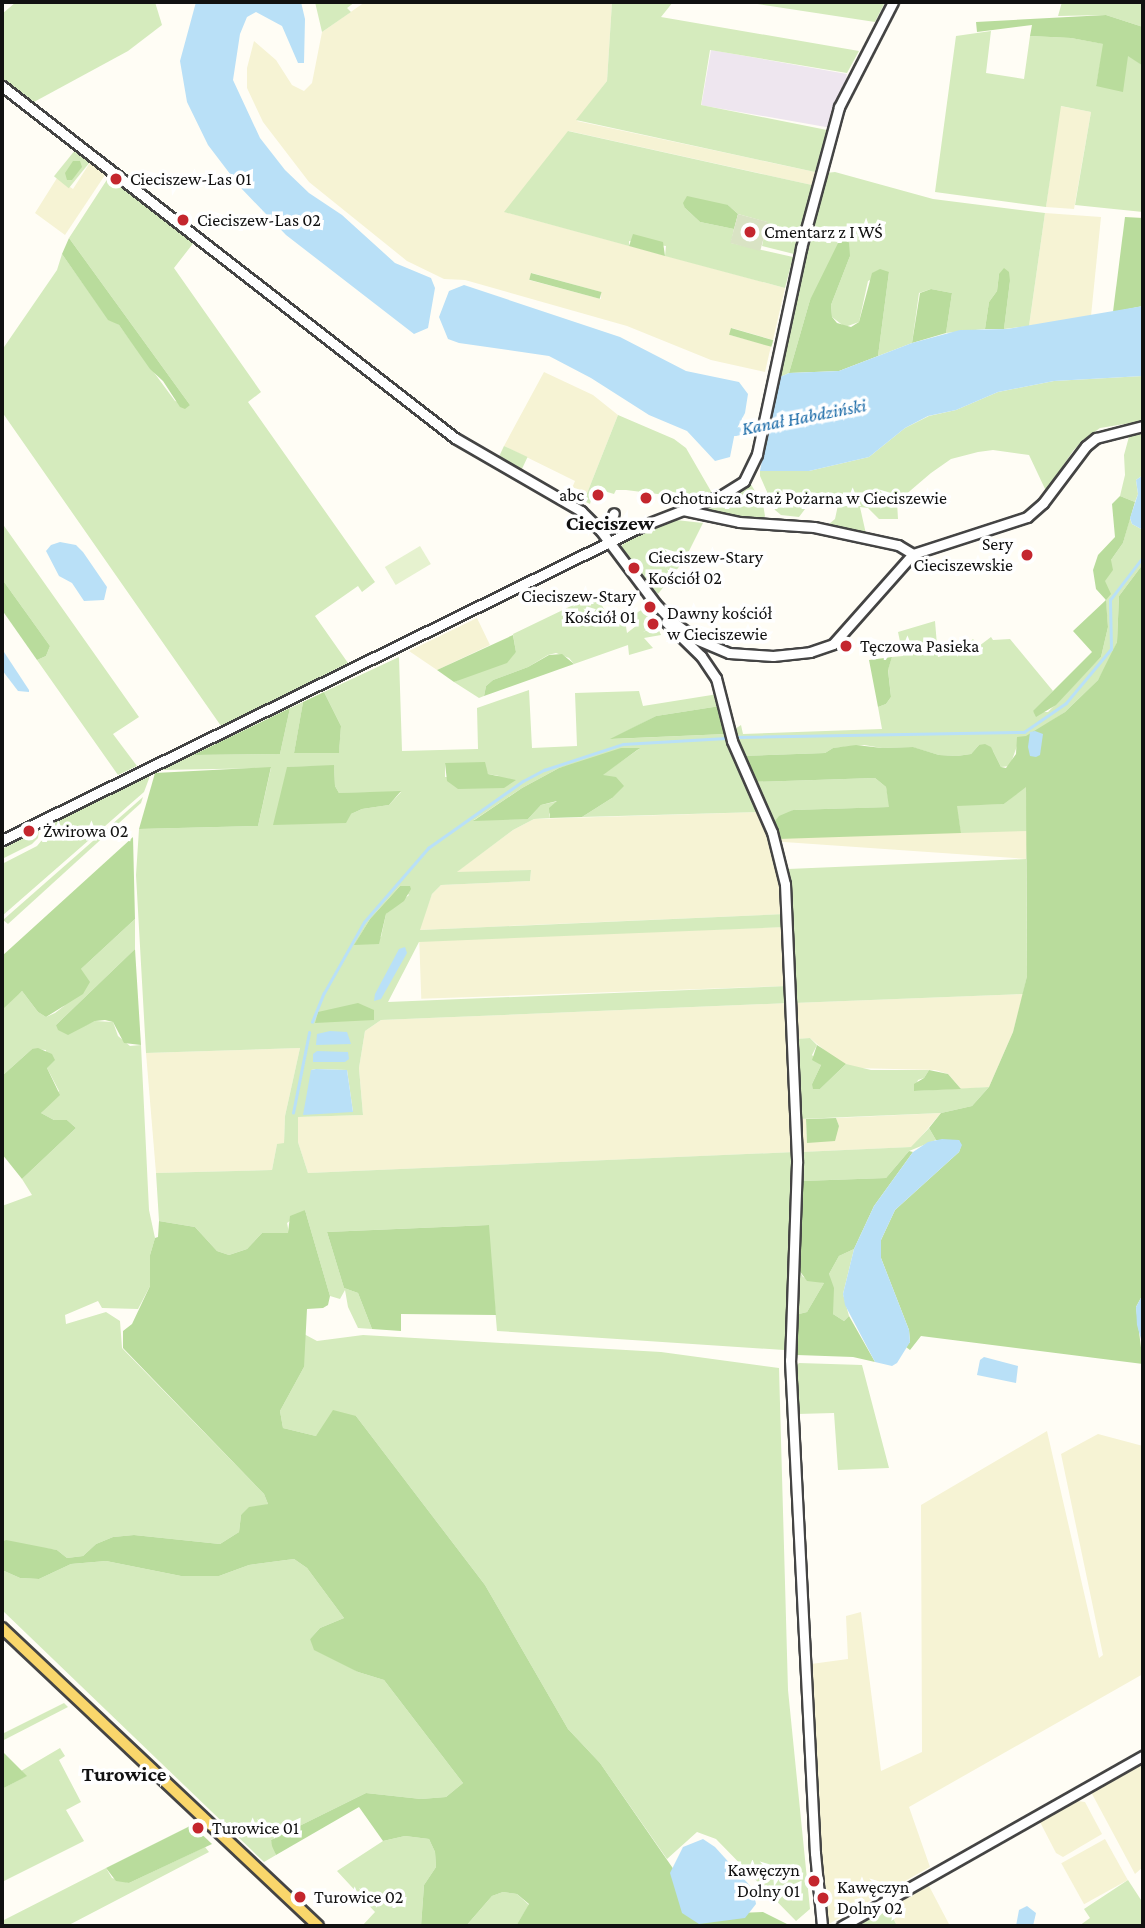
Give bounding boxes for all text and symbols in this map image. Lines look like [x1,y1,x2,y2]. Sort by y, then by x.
place label: Cieciszew-Las 01 [130,168,252,190]
marker: Cieciszew-Las 01 [108,171,124,187]
place label: Cieciszew-Las 02 [197,209,321,231]
marker: Cieciszew-Las 02 [175,212,191,228]
place label: Cmentarz z I WŚ [764,221,883,243]
marker: Cmentarz z I WŚ [742,224,758,240]
water label: Kanał Habdziński [740,394,868,440]
place label: abc [559,484,584,506]
marker: abc [590,487,606,503]
place label: Ochotnicza Straż Pożarna w Cieciszewie [660,487,947,509]
marker: Ochotnicza Straż Pożarna w Cieciszewie [638,490,654,506]
district label: Cieciszew [566,510,654,536]
place label: Sery Cieciszewskie [914,534,1013,576]
place label: Cieciszew-Stary Kościół 02 [648,547,763,590]
marker: Sery Cieciszewskie [1019,547,1035,563]
marker: Cieciszew-Stary Kościół 02 [626,560,642,576]
place label: Cieciszew-Stary Kościół 01 [521,586,636,628]
marker: Cieciszew-Stary Kościół 01 [642,599,658,615]
place label: Dawny kościół w Cieciszewie [667,603,772,646]
marker: Dawny kościół w Cieciszewie [645,616,661,632]
place label: Tęczowa Pasieka [860,635,979,657]
marker: Tęczowa Pasieka [838,638,854,654]
place label: Żwirowa 02 [43,820,128,842]
marker: Żwirowa 02 [21,823,37,839]
district label: Turowice [81,1761,167,1787]
place label: Turowice 01 [212,1817,299,1839]
marker: Turowice 01 [190,1820,206,1836]
place label: Kawęczyn Dolny 01 [728,1860,800,1902]
marker: Kawęczyn Dolny 01 [806,1873,822,1889]
place label: Kawęczyn Dolny 02 [837,1877,909,1920]
place label: Turowice 02 [314,1886,403,1908]
marker: Turowice 02 [292,1889,308,1905]
marker: Kawęczyn Dolny 02 [815,1890,831,1906]

